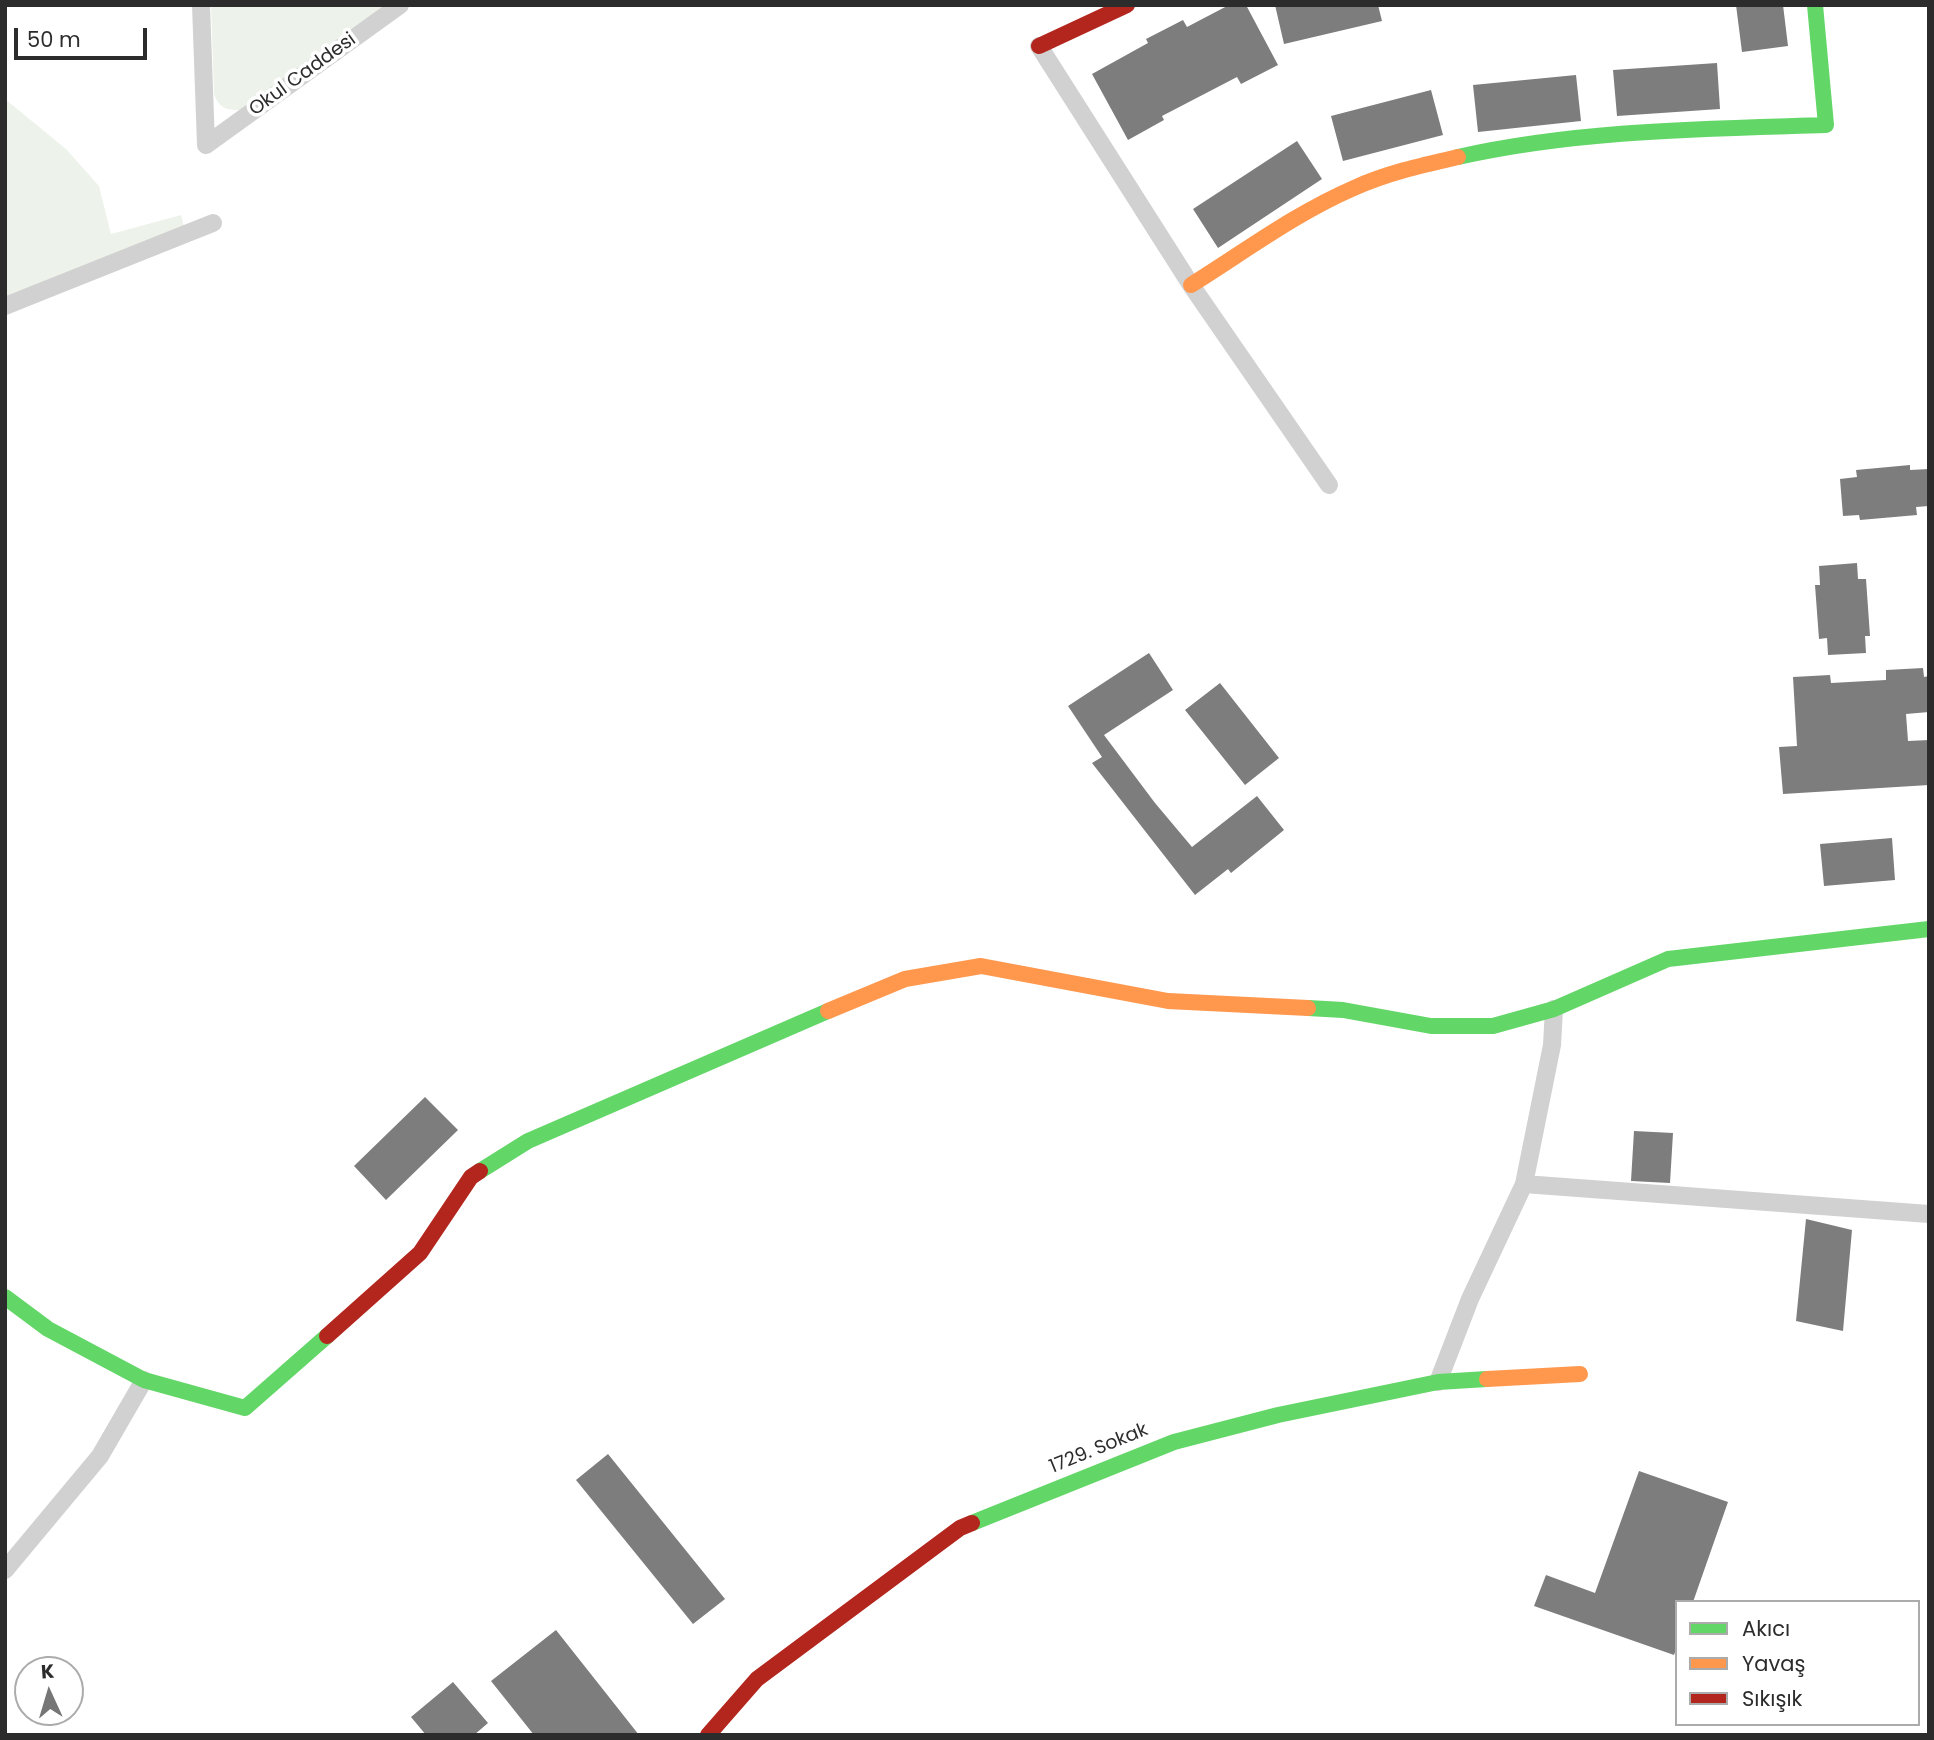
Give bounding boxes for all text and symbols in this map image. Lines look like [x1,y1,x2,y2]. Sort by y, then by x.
scale bar [18,14,150,58]
text: 50 m [27,25,81,54]
street label: Okul Caddesi [245,29,361,121]
street label: 1729. Sokak [1046,1419,1152,1479]
legend [1675,1600,1920,1726]
text: Akıcı [1742,1614,1790,1643]
text: Yavaş [1742,1649,1805,1678]
north arrow [14,1656,84,1726]
text: K [40,1658,55,1685]
text: Sıkışık [1742,1684,1802,1713]

